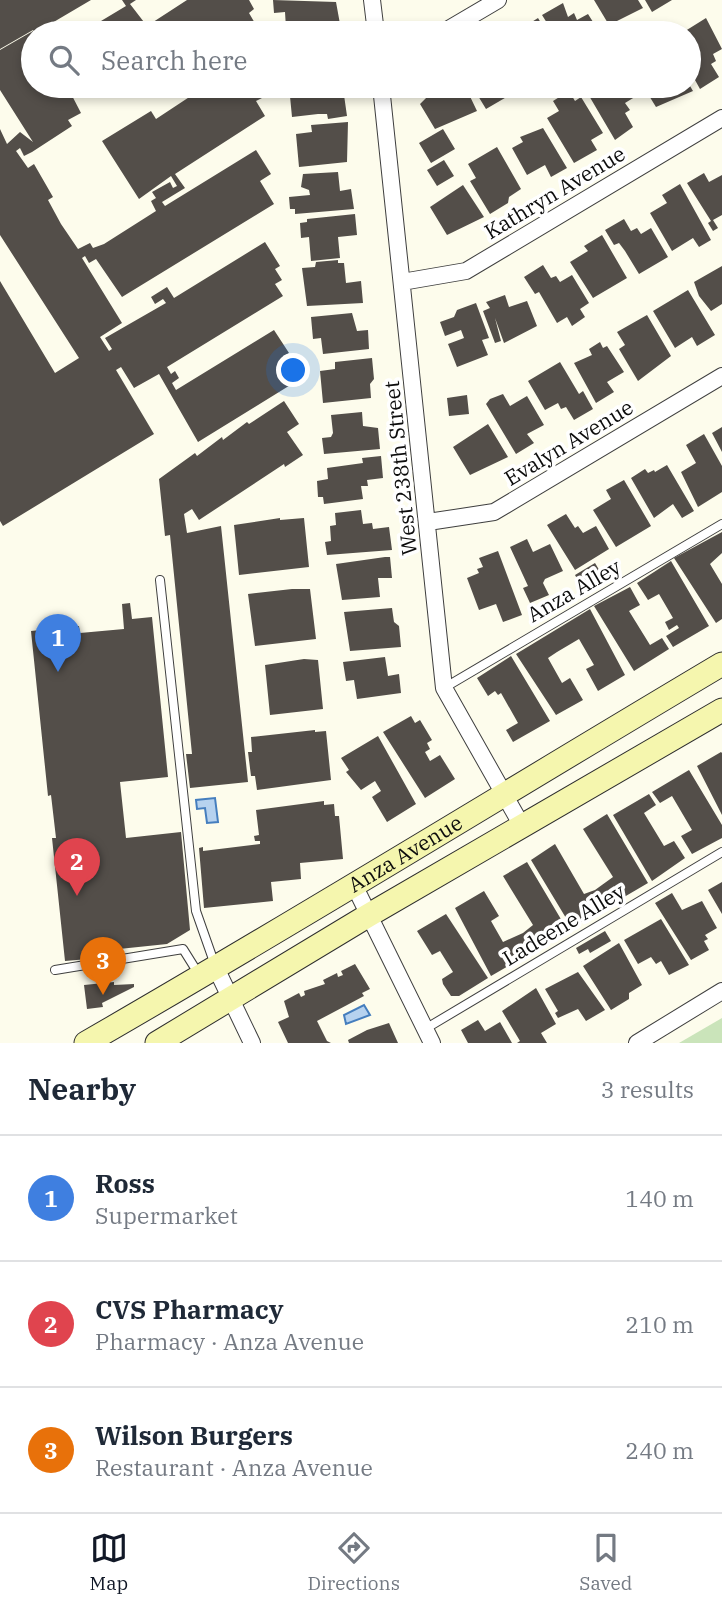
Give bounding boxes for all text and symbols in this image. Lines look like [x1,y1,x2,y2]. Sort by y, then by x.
search box [21,21,701,98]
icon: search [45,41,83,79]
text: Search here [101,43,247,77]
street label: Kathryn Avenue [479,139,630,245]
your location [276,353,310,387]
street label: West 238th Street [377,380,423,557]
street label: Evalyn Avenue [499,393,638,492]
street label: Anza Alley [521,552,626,628]
pin: 1 [35,614,81,672]
street label: Anza Avenue [343,808,467,899]
pin: 2 [54,838,100,896]
street label: Ladeene Alley [497,876,630,972]
pin: 3 [80,937,126,995]
text: Nearby [28,1069,136,1108]
text: 3 results [601,1074,694,1104]
text: Ross [95,1166,155,1200]
text: 1 [44,1183,58,1213]
text: 140 m [625,1183,694,1213]
text: Supermarket [95,1200,238,1230]
text: CVS Pharmacy [95,1292,284,1326]
text: 2 [44,1309,58,1339]
text: 210 m [625,1309,694,1339]
text: Pharmacy · Anza Avenue [95,1326,364,1356]
text: Wilson Burgers [95,1418,293,1452]
text: 3 [44,1435,58,1465]
text: 240 m [625,1435,694,1465]
text: Restaurant · Anza Avenue [95,1452,373,1482]
tab: Map [90,1529,128,1595]
tab: Directions [307,1529,400,1595]
tab: Saved [579,1529,632,1595]

